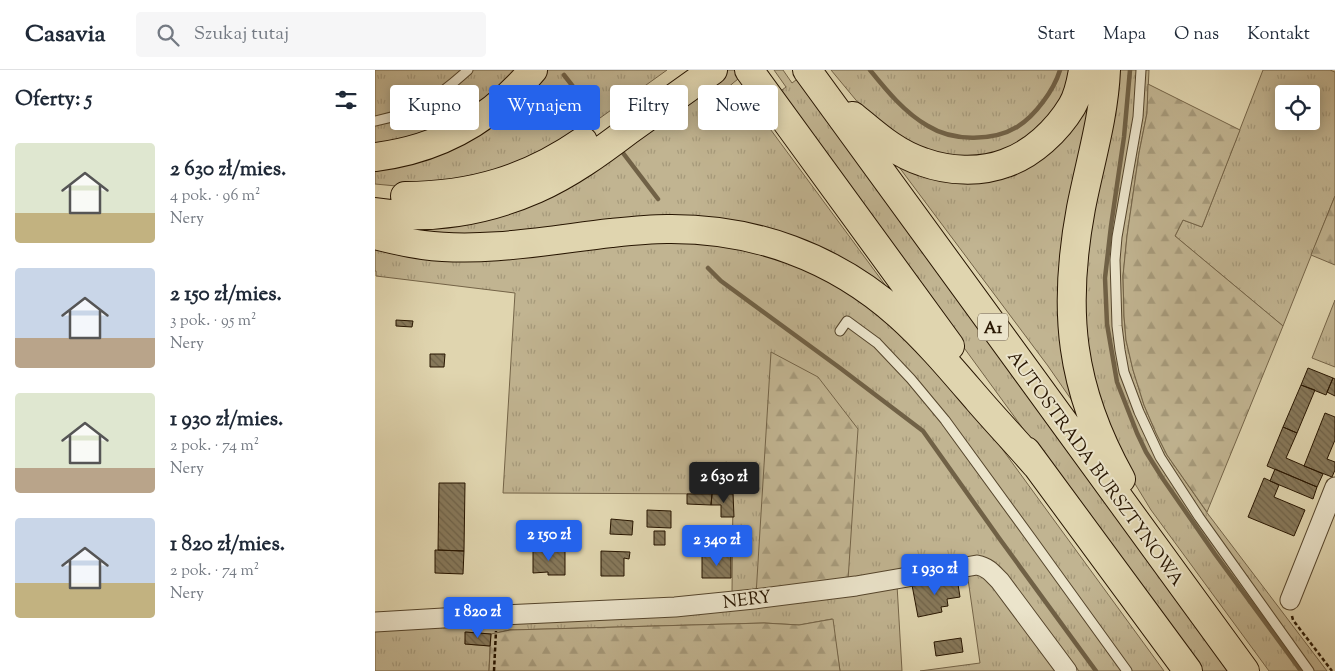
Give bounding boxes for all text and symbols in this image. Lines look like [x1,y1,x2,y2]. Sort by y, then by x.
search box [136,12,486,57]
text: Casavia [25,18,106,52]
icon: search [154,21,182,49]
text: Szukaj tutaj [194,21,289,48]
text: Start [1037,22,1075,48]
text: Mapa [1103,22,1146,48]
text: O nas [1174,22,1219,48]
text: Kontakt [1247,22,1310,48]
text: Oferty: 5 [15,85,92,115]
chip: Kupno [390,85,479,130]
chip: Wynajem [489,85,600,130]
chip: Filtry [610,85,688,130]
chip: Nowe [698,85,778,130]
map controls [1275,85,1320,130]
button: locate [1275,85,1320,130]
icon: filters [332,86,360,114]
text: 2 630 zł/mies. [170,155,286,185]
icon: home [55,163,115,223]
text: 4 pok. · 96 m² [170,185,260,208]
text: Nery [170,208,204,231]
text: 2 150 zł/mies. [170,280,282,310]
icon: home [55,288,115,348]
text: 3 pok. · 95 m² [170,310,256,333]
road number: A1 [978,313,1008,340]
text: Nery [170,333,204,356]
street label: AUTOSTRADA BURSZTYNOWA [1000,346,1189,593]
text: 1 930 zł/mies. [170,405,283,435]
icon: home [55,413,115,473]
text: 2 pok. · 74 m² [170,435,259,458]
text: Nery [170,458,204,481]
pin: 2 630 zł [672,462,776,504]
text: 2 630 zł [700,466,748,489]
pin: 2 150 zł [497,520,601,562]
text: 2 150 zł [527,524,571,547]
pin: 2 340 zł [665,524,769,567]
text: 2 340 zł [693,529,741,552]
text: 1 820 zł/mies. [170,530,285,560]
icon: home [55,538,115,598]
pin: 1 930 zł [883,554,987,596]
text: 1 930 zł [912,558,958,581]
text: 2 pok. · 74 m² [170,560,259,583]
text: Nery [170,583,204,606]
street label: NERY [722,585,773,617]
pin: 1 820 zł [426,596,530,639]
text: 1 820 zł [455,601,501,624]

